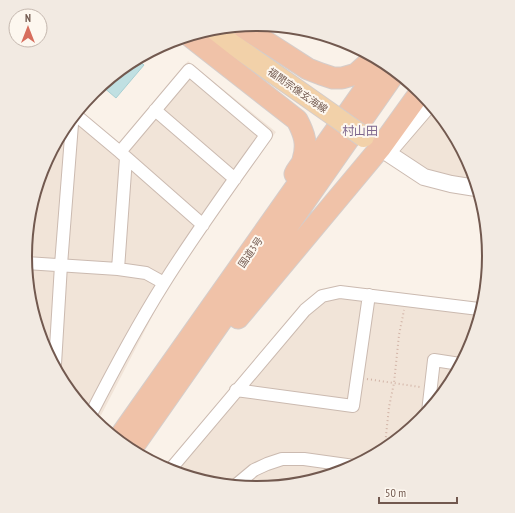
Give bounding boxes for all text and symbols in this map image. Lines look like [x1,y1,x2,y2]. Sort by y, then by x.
north arrow [8,8,48,48]
text: N [25,11,31,25]
street label: 福間宗像玄海線 [265,65,330,116]
district label: 村山田 [342,123,378,138]
street label: 国道3号 [235,234,266,270]
scale bar [379,479,457,505]
text: 50 m [385,485,406,500]

